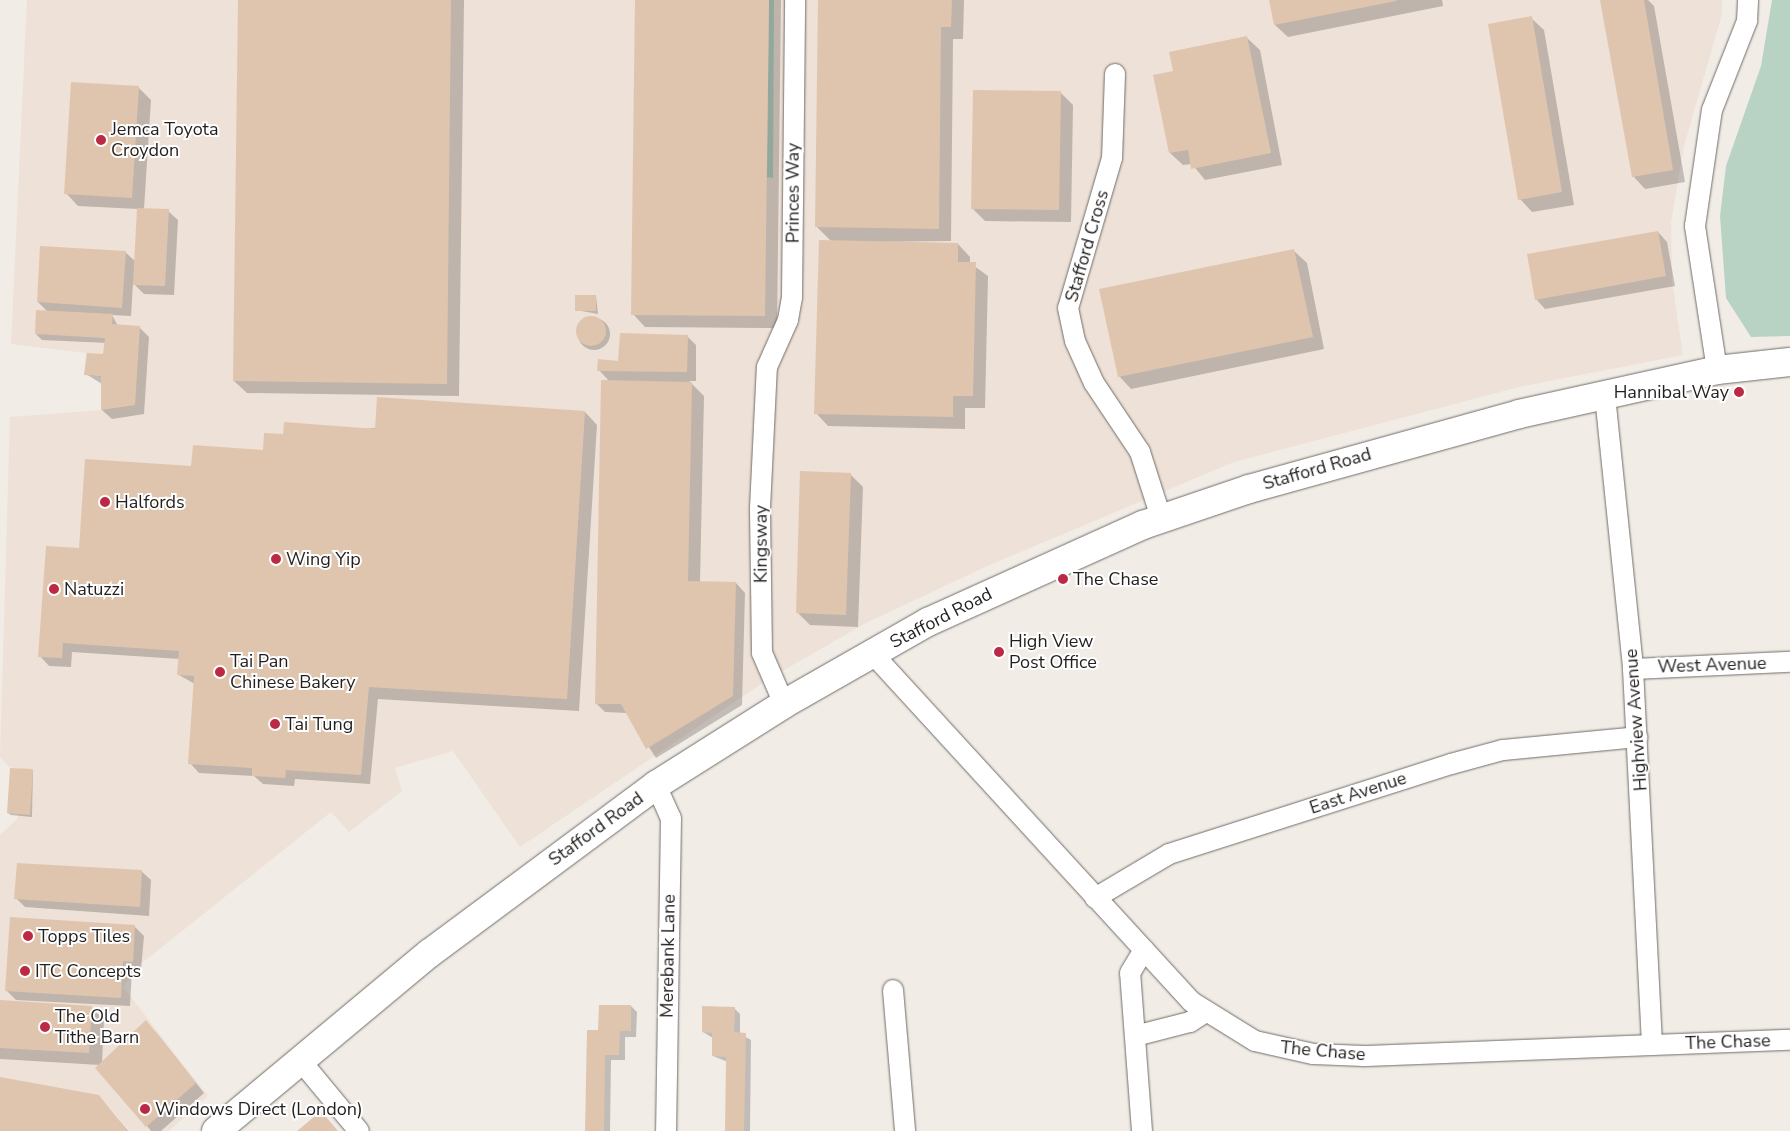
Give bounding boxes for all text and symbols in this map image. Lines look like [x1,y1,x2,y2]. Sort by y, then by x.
place label: Jemca Toyota Croydon [111,119,218,162]
marker: Jemca Toyota Croydon [95,134,107,146]
street label: Princes Way [782,143,804,243]
street label: Stafford Cross [1061,187,1113,305]
place label: Hannibal Way [1614,381,1729,403]
marker: Hannibal Way [1733,386,1745,398]
street label: Stafford Road [1260,443,1374,495]
place label: Halfords [115,491,185,513]
marker: Halfords [99,496,111,508]
street label: Kingsway [750,505,772,583]
place label: Wing Yip [286,548,361,570]
marker: Wing Yip [270,553,282,565]
place label: The Chase [1073,568,1158,590]
marker: The Chase [1057,573,1069,585]
place label: Natuzzi [64,578,124,600]
marker: Natuzzi [48,583,60,595]
street label: Stafford Road [886,583,996,653]
place label: High View Post Office [1009,631,1097,674]
marker: High View Post Office [993,646,1005,658]
street label: Highview Avenue [1620,648,1652,792]
place label: Tai Pan Chinese Bakery [230,651,355,694]
street label: West Avenue [1657,652,1767,678]
marker: Tai Pan Chinese Bakery [214,666,226,678]
place label: Tai Tung [285,713,353,735]
marker: Tai Tung [269,718,281,730]
street label: East Avenue [1307,767,1409,819]
street label: Stafford Road [544,787,648,871]
street label: Merebank Lane [656,894,680,1018]
place label: Topps Tiles [38,925,130,947]
marker: Topps Tiles [22,930,34,942]
place label: ITC Concepts [35,960,141,982]
marker: ITC Concepts [19,965,31,977]
place label: The Old Tithe Barn [55,1006,139,1048]
marker: The Old Tithe Barn [39,1021,51,1033]
street label: The Chase [1685,1030,1771,1054]
street label: The Chase [1280,1037,1366,1065]
place label: Windows Direct (London) [155,1098,363,1120]
marker: Windows Direct (London) [139,1103,151,1115]

